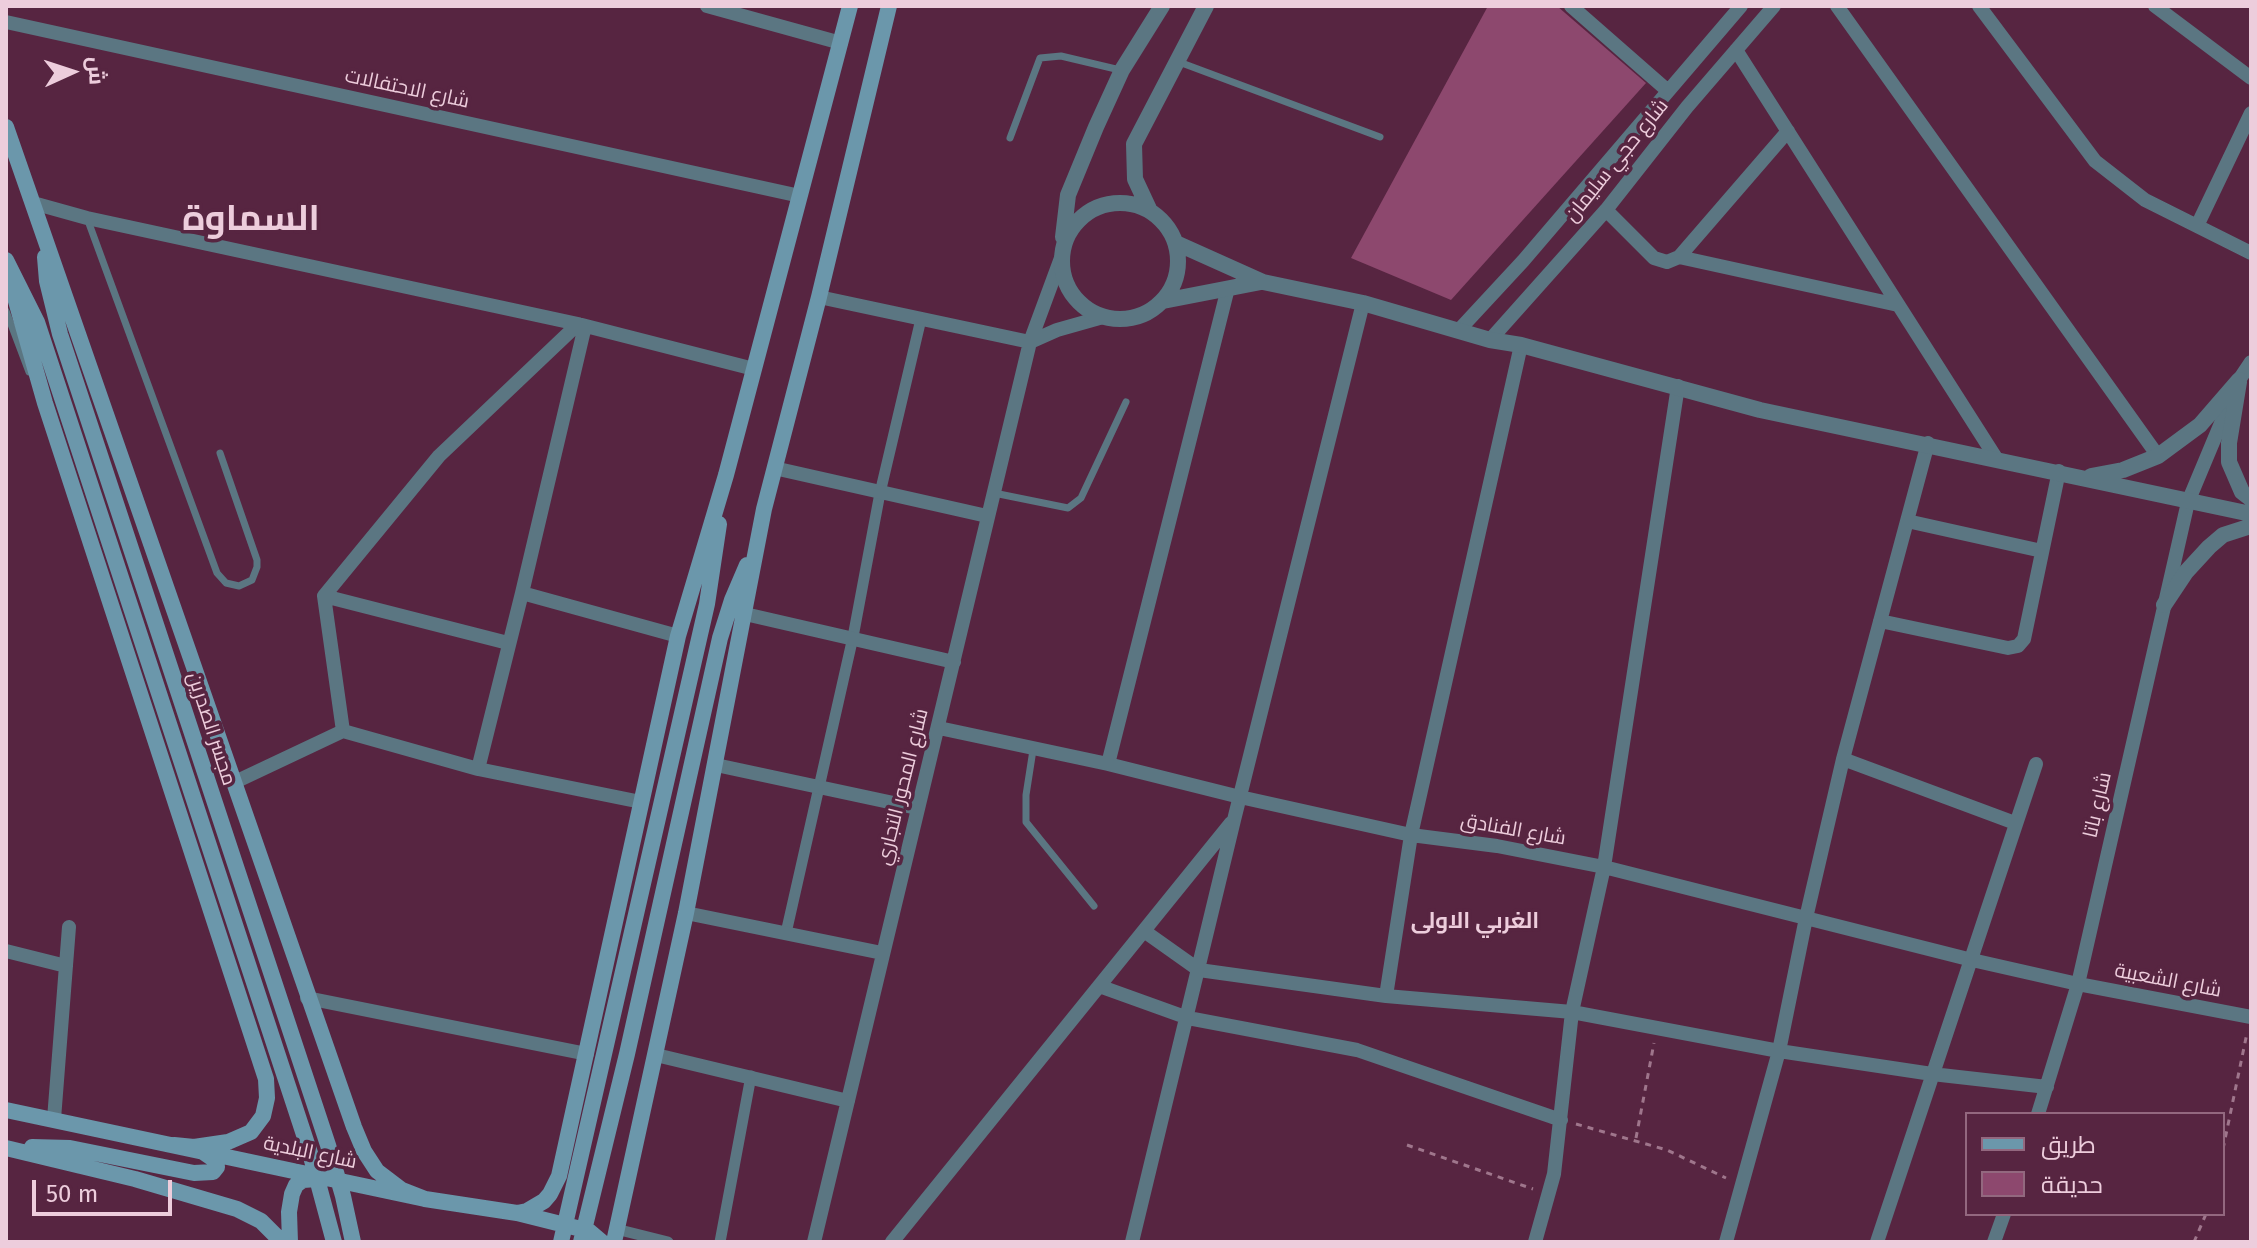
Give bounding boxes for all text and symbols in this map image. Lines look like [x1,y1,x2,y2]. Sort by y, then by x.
north arrow [32,32,112,112]
text: ش [82,56,111,86]
street label: شارع الاحتفالات [343,64,471,114]
street label: شارع حجي سليمان [1560,95,1674,227]
district label: السماوة [182,198,320,242]
street label: مجسر الصدرين [181,669,241,789]
street label: شارع المحور التجاري [872,706,934,868]
street label: شارع باتا [2079,770,2117,840]
street label: شارع الفنادق [1459,809,1567,851]
district label: الغربي الاولى [1411,909,1539,935]
street label: شارع الشعبية [2113,959,2223,1003]
legend [1965,1112,2225,1216]
street label: شارع البلدية [261,1131,359,1175]
text: طريق [2041,1131,2096,1159]
scale bar [36,1164,176,1214]
text: حديقة [2041,1171,2103,1199]
text: 50 m [46,1180,98,1208]

